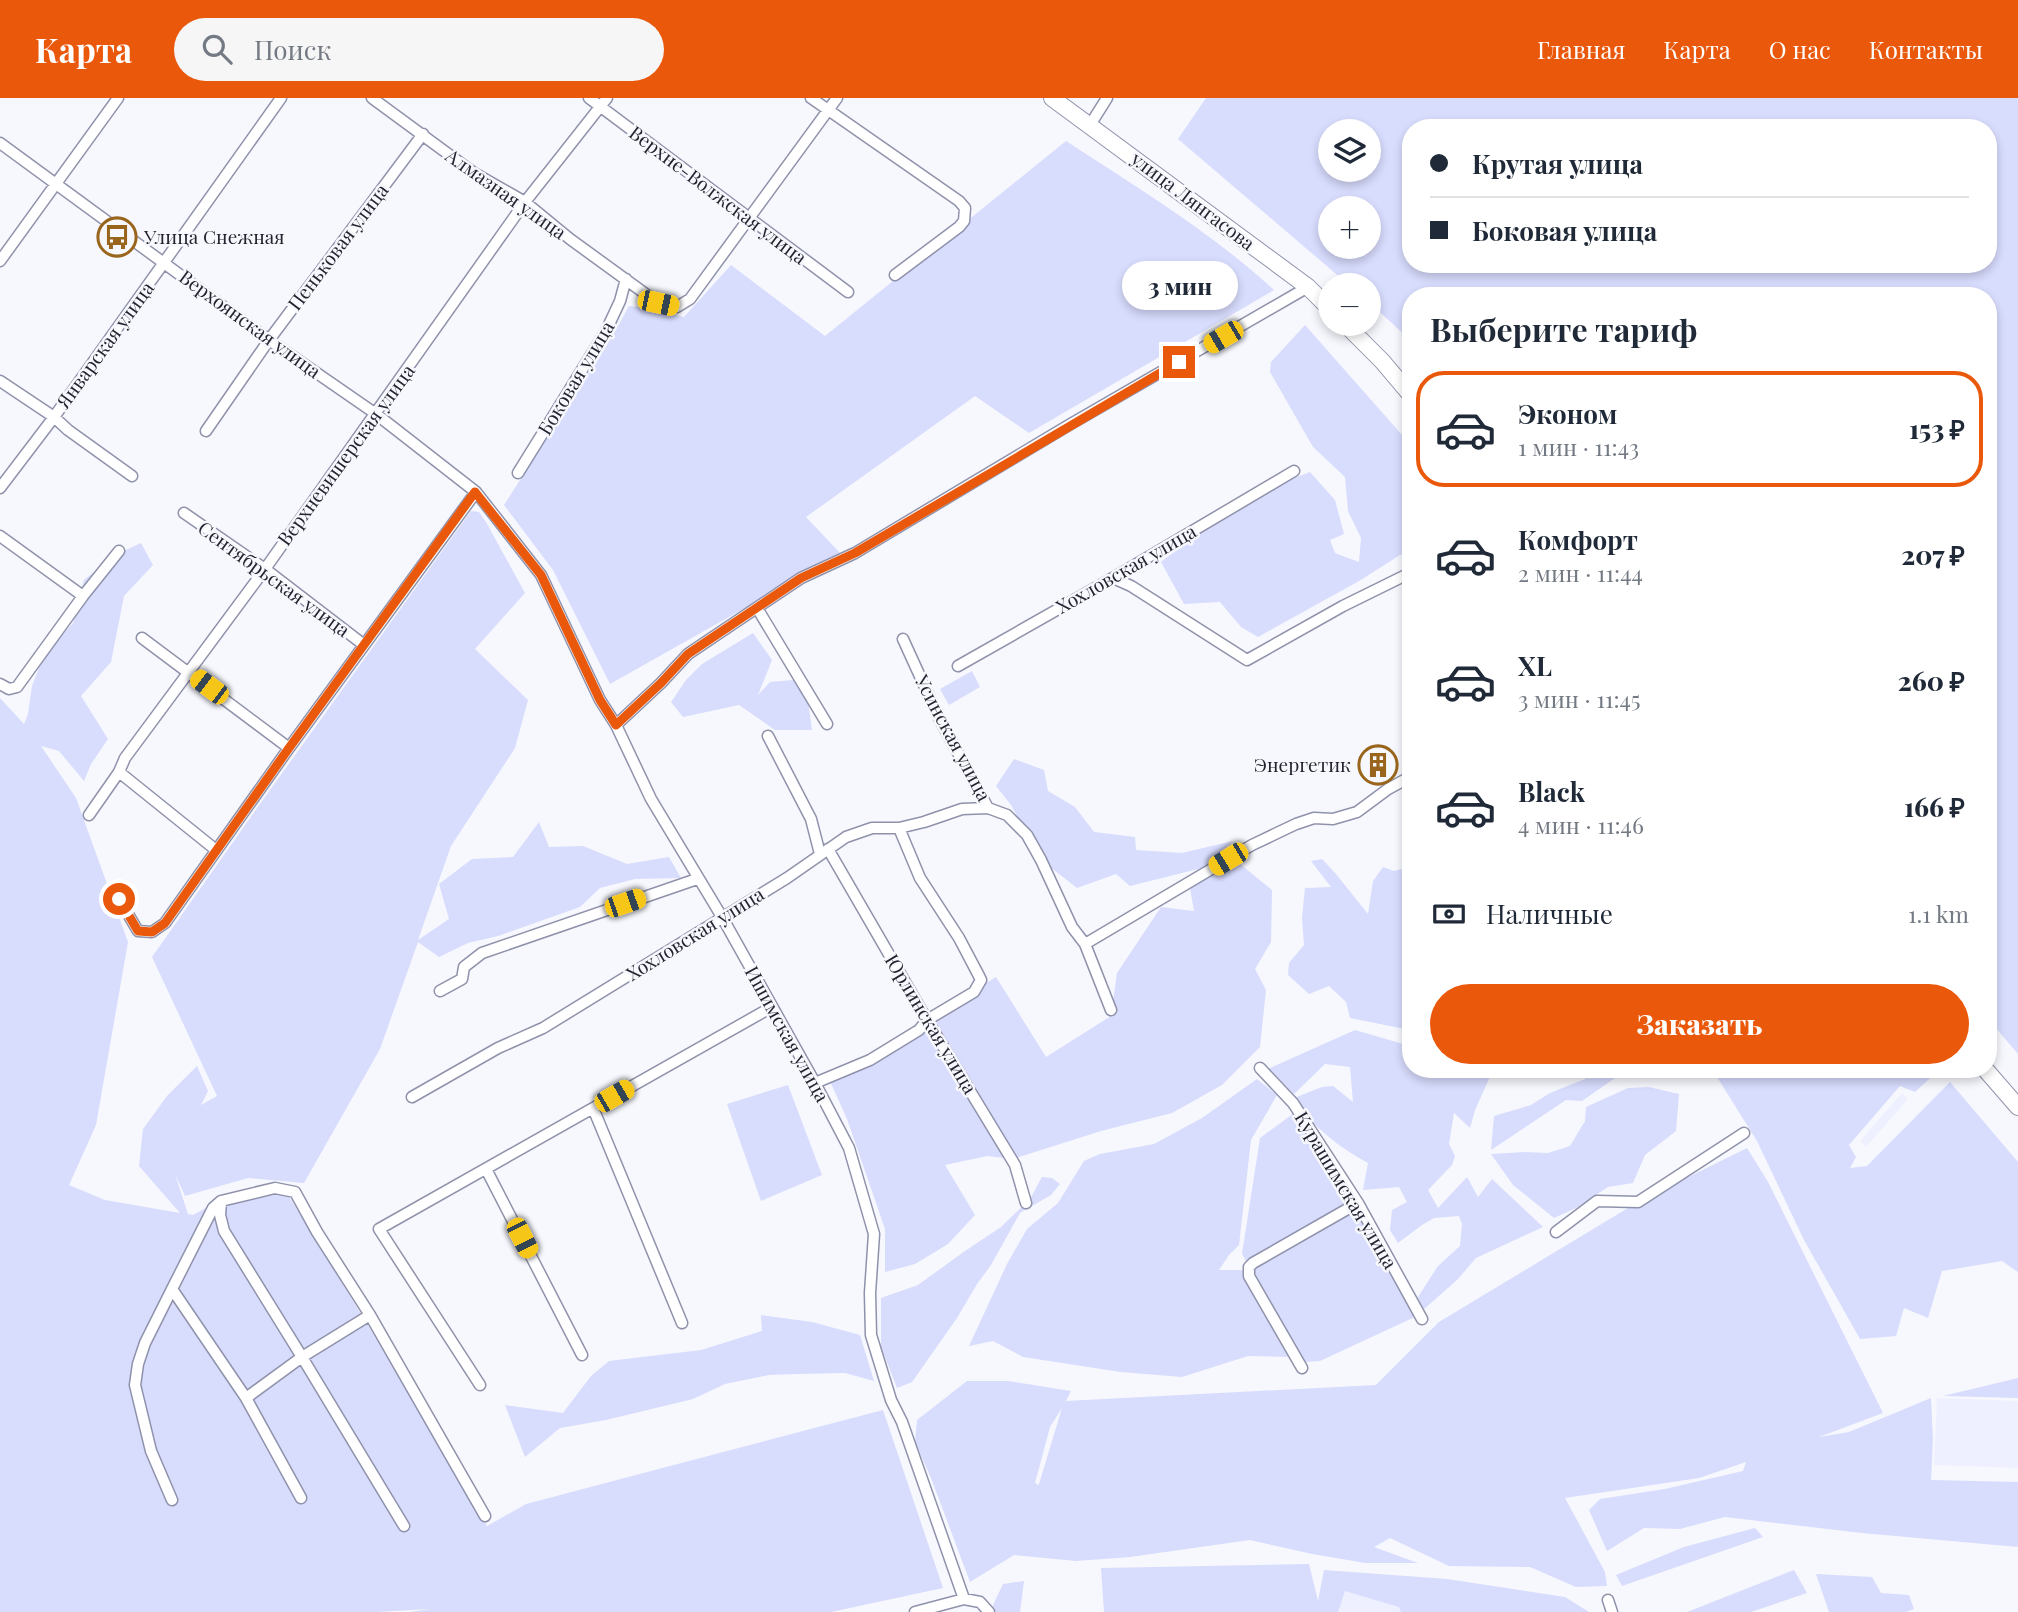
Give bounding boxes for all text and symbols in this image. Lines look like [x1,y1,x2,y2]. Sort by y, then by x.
search box [174,18,664,81]
text: Карта [35,27,132,71]
icon: search [198,30,236,68]
text: Поиск [254,32,331,67]
text: Главная [1537,33,1625,65]
text: Карта [1663,33,1731,65]
text: О нас [1769,33,1831,65]
text: Контакты [1869,33,1983,65]
street label: Верхне-Волжская улица [625,119,813,270]
map controls [1318,119,1381,336]
button: layers [1318,119,1381,182]
street label: Алмазная улица [440,141,573,245]
street label: улица Лянгасова [1126,144,1261,256]
text: Крутая улица [1472,146,1643,181]
street label: Пеньковая улица [281,177,394,315]
button: + [1318,196,1381,259]
text: Боковая улица [1472,213,1657,248]
bus stop icon: Улица Снежная [96,216,138,258]
place label: Улица Снежная [143,223,284,249]
callout: 3 мин [1121,260,1237,310]
street label: Верхоянская улица [175,263,327,384]
text: 3 мин [1148,270,1212,301]
button: − [1318,273,1381,336]
street label: Январская улица [49,275,159,414]
car [636,288,681,318]
text: Выберите тариф [1430,307,1697,350]
street label: Боковая улица [531,315,620,439]
car [1200,317,1247,357]
route end [1163,346,1195,378]
street label: Верхневишерская улица [271,358,420,550]
text: Эконом [1518,396,1617,431]
icon: car [1434,398,1497,461]
text: 153 ₽ [1909,411,1965,446]
text: 1 мин · 11:43 [1518,431,1639,462]
street label: Сентябрьская улица [193,514,356,642]
street label: Хохловская улица [1051,517,1201,619]
text: Комфорт [1518,522,1638,557]
icon: car [1434,524,1497,587]
text: 207 ₽ [1901,537,1965,572]
text: 2 мин · 11:44 [1518,557,1643,588]
text: XL [1518,648,1552,683]
icon: car [1434,650,1497,713]
text: 260 ₽ [1898,663,1965,698]
car [186,666,233,708]
street label: Усинская улица [909,669,998,806]
text: 3 мин · 11:45 [1518,683,1640,714]
building icon: Энергетик [1357,744,1399,786]
place label: Энергетик [1254,751,1351,777]
text: Black [1518,774,1585,809]
icon: car [1434,776,1497,839]
text: 166 ₽ [1904,789,1965,824]
text: 4 мин · 11:46 [1518,809,1644,840]
car [1205,839,1252,879]
street label: Хохловская улица [621,880,769,986]
route start [103,883,135,915]
car [602,886,649,920]
icon: cash [1430,895,1468,933]
text: Наличные [1486,896,1613,931]
text: 1.1 km [1908,898,1969,929]
street label: Юрлинская улица [880,949,984,1099]
street label: Ишимская улица [740,961,836,1107]
button: Заказать [1430,984,1969,1064]
car [591,1076,638,1116]
street label: Курашимская улица [1289,1106,1404,1274]
car [504,1215,541,1261]

